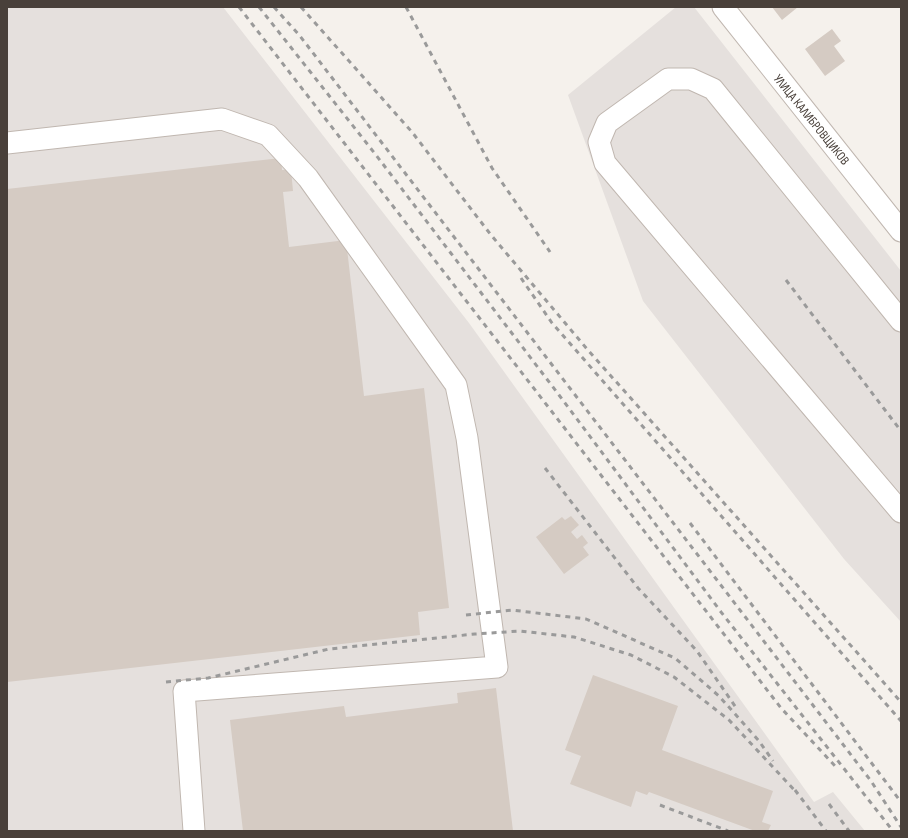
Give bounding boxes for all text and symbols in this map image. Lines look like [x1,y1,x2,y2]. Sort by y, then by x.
street label: УЛИЦА КАЛИБРОВЩИКОВ [770,71,853,168]

